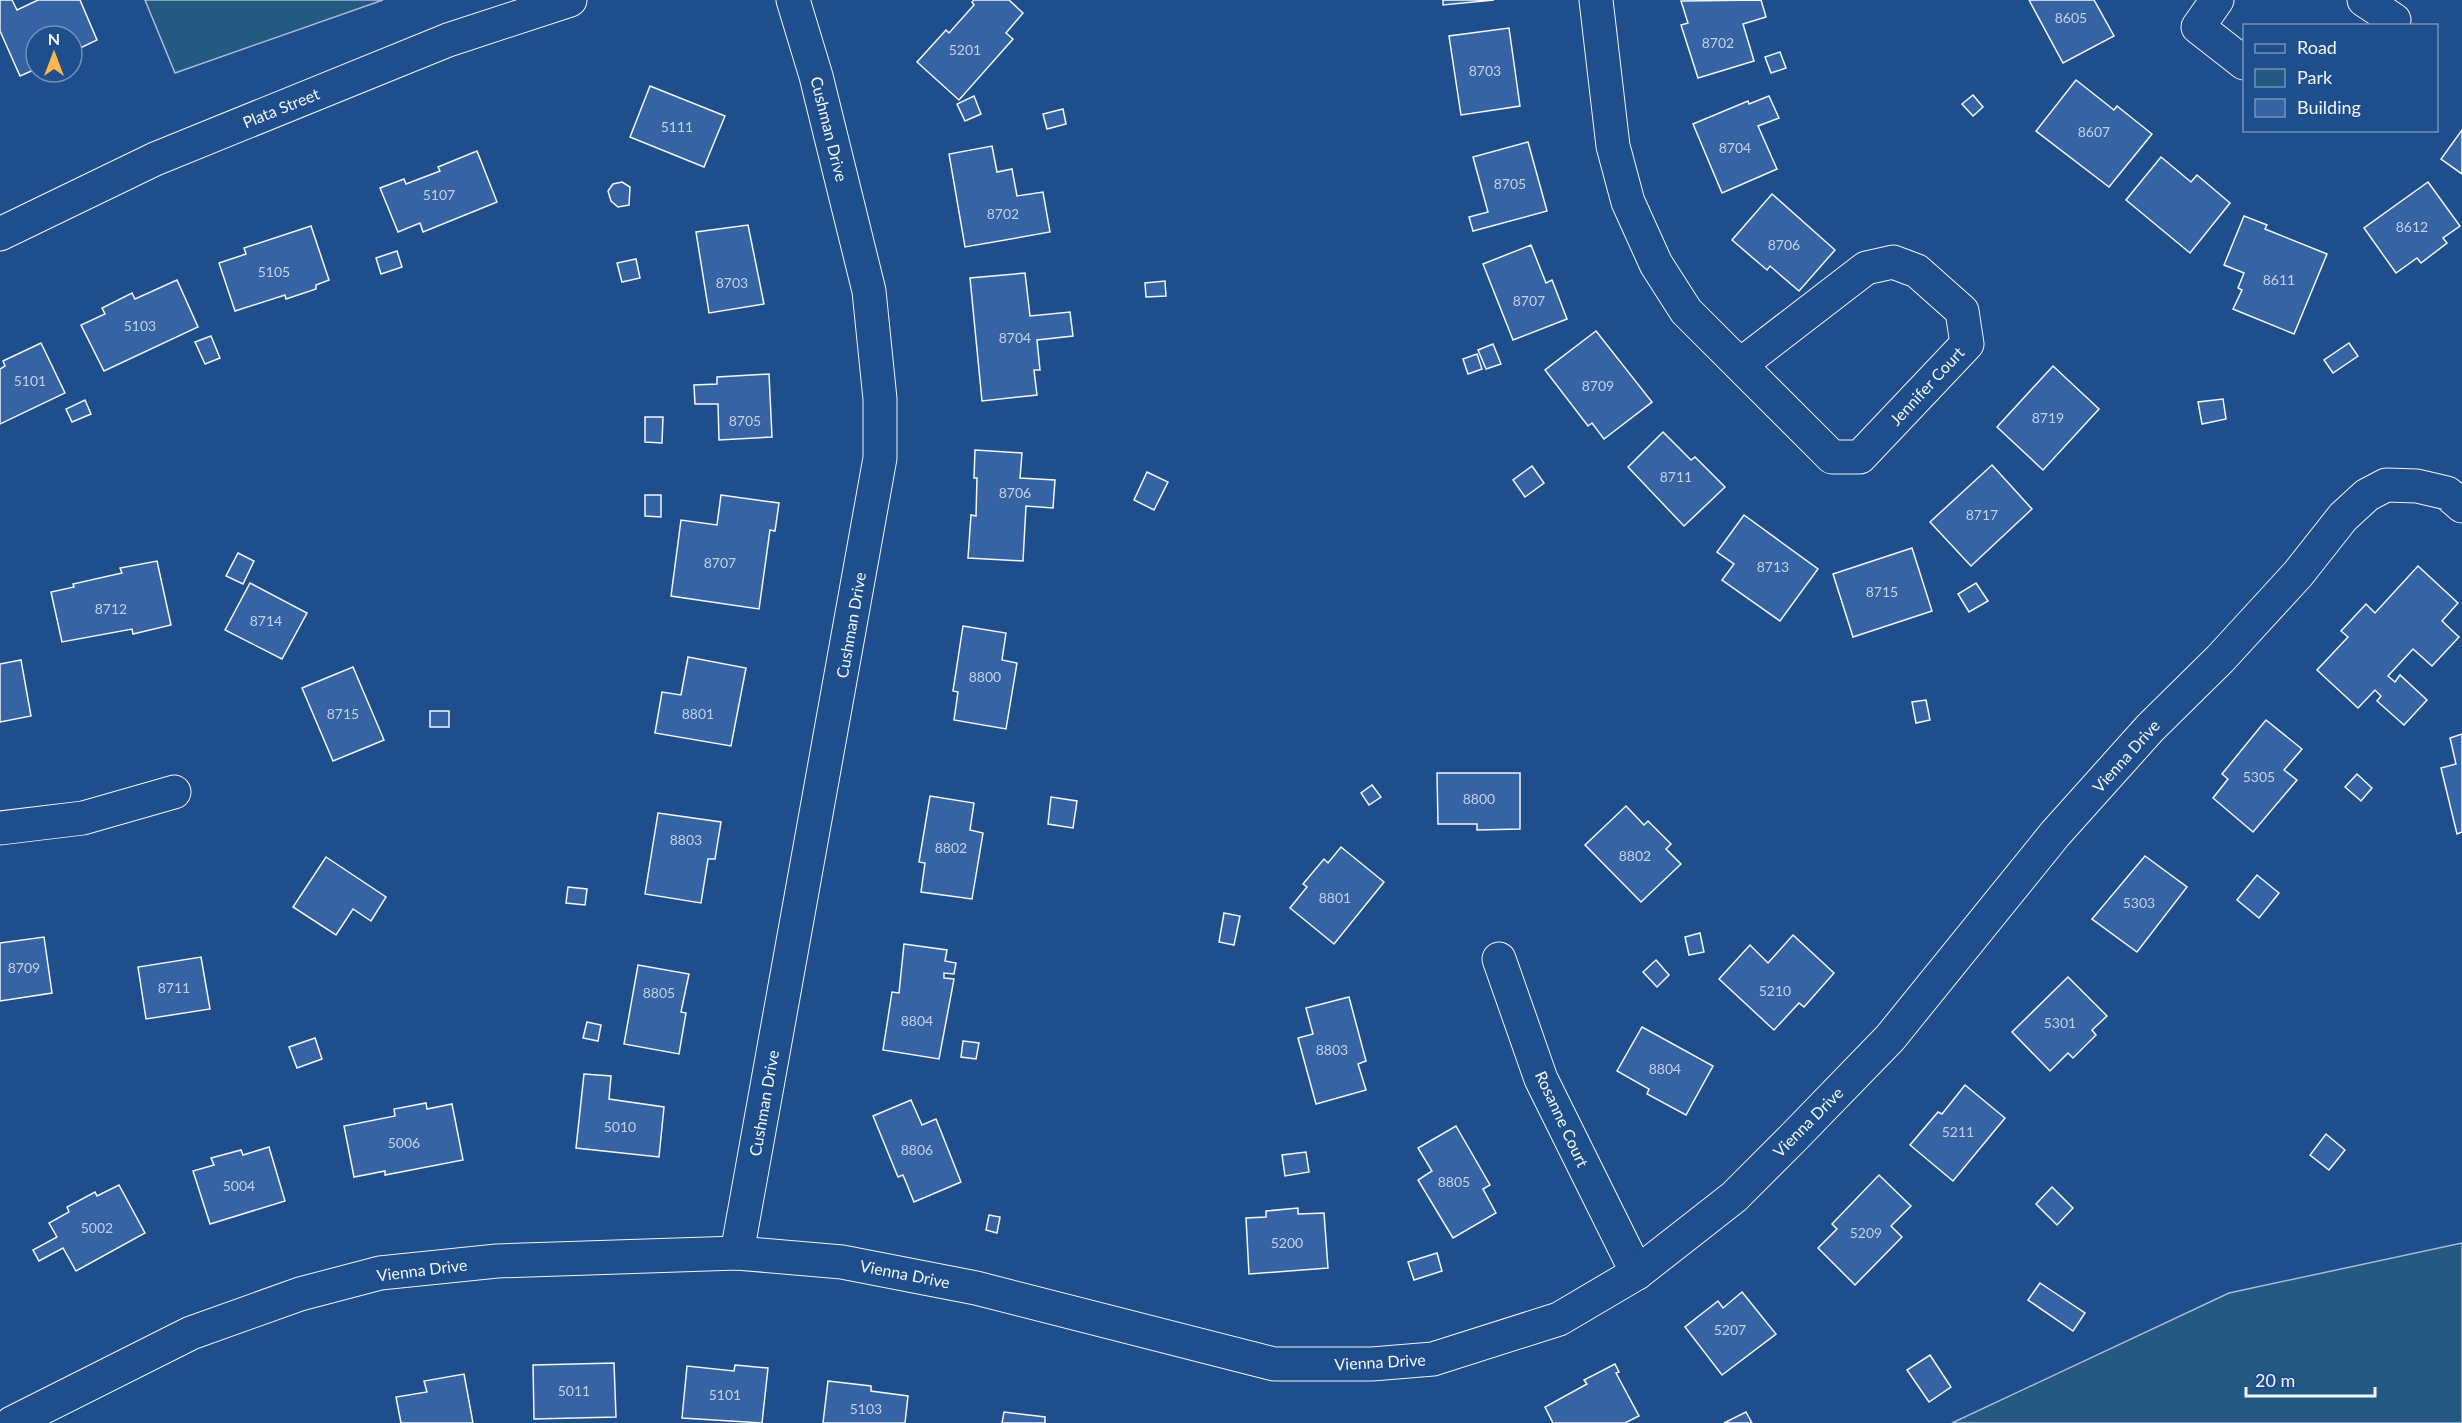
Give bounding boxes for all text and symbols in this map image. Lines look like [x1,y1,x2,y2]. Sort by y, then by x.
house number: 8605 [2055,9,2087,26]
north arrow [24,24,84,84]
legend [2243,24,2438,132]
text: N [48,29,60,48]
house number: 8702 [1702,34,1734,51]
text: Road [2297,36,2337,58]
house number: 5201 [949,41,981,58]
house number: 8703 [1469,62,1501,79]
text: Park [2297,66,2333,88]
street label: Cushman Drive [807,74,852,183]
street label: Plata Street [240,83,322,132]
text: Building [2297,96,2361,118]
house number: 5111 [661,118,693,135]
house number: 8607 [2078,123,2110,140]
house number: 8704 [1719,139,1751,156]
house number: 8705 [1494,175,1526,192]
house number: 5107 [423,186,455,203]
house number: 8702 [987,205,1019,222]
house number: 8612 [2396,218,2428,235]
house number: 8706 [1768,236,1800,253]
house number: 5105 [258,263,290,280]
house number: 8611 [2263,271,2295,288]
house number: 8703 [716,274,748,291]
house number: 8707 [1513,292,1545,309]
house number: 5103 [124,317,156,334]
house number: 8704 [999,329,1031,346]
street label: Jennifer Court [1886,342,1968,429]
house number: 5101 [14,372,46,389]
house number: 8709 [1582,377,1614,394]
house number: 8719 [2032,409,2064,426]
house number: 8705 [729,412,761,429]
house number: 8711 [1660,468,1692,485]
house number: 8706 [999,484,1031,501]
house number: 8717 [1966,506,1998,523]
house number: 8707 [704,554,736,571]
house number: 8713 [1757,558,1789,575]
street label: Cushman Drive [832,570,869,680]
house number: 8715 [1866,583,1898,600]
house number: 8712 [95,600,127,617]
house number: 8714 [250,612,282,629]
house number: 8800 [969,668,1001,685]
house number: 8715 [327,705,359,722]
house number: 8801 [682,705,714,722]
street label: Vienna Drive [2088,715,2163,796]
house number: 5305 [2243,768,2275,785]
house number: 8800 [1463,790,1495,807]
house number: 8803 [670,831,702,848]
house number: 8802 [935,839,967,856]
house number: 8802 [1619,847,1651,864]
house number: 8801 [1319,889,1351,906]
house number: 5303 [2123,894,2155,911]
house number: 8709 [8,959,40,976]
house number: 8711 [158,979,190,996]
house number: 5210 [1759,982,1791,999]
house number: 8805 [643,984,675,1001]
house number: 8804 [901,1012,933,1029]
house number: 5301 [2044,1014,2076,1031]
house number: 8803 [1316,1041,1348,1058]
street label: Cushman Drive [745,1048,782,1158]
house number: 8804 [1649,1060,1681,1077]
street label: Rosanne Court [1532,1068,1593,1170]
street label: Vienna Drive [1769,1083,1847,1161]
house number: 5010 [604,1118,636,1135]
house number: 5211 [1942,1123,1974,1140]
house number: 5006 [388,1134,420,1151]
house number: 8806 [901,1141,933,1158]
house number: 8805 [1438,1173,1470,1190]
house number: 5004 [223,1177,255,1194]
house number: 5002 [81,1219,113,1236]
house number: 5209 [1850,1224,1882,1241]
house number: 5200 [1271,1234,1303,1251]
street label: Vienna Drive [376,1255,468,1284]
street label: Vienna Drive [859,1255,952,1292]
house number: 5207 [1714,1321,1746,1338]
street label: Vienna Drive [1334,1350,1426,1373]
scale bar [2246,1360,2375,1398]
text: 20 m [2255,1369,2295,1391]
house number: 5011 [558,1382,590,1399]
house number: 5101 [709,1386,741,1403]
house number: 5103 [850,1400,882,1417]

